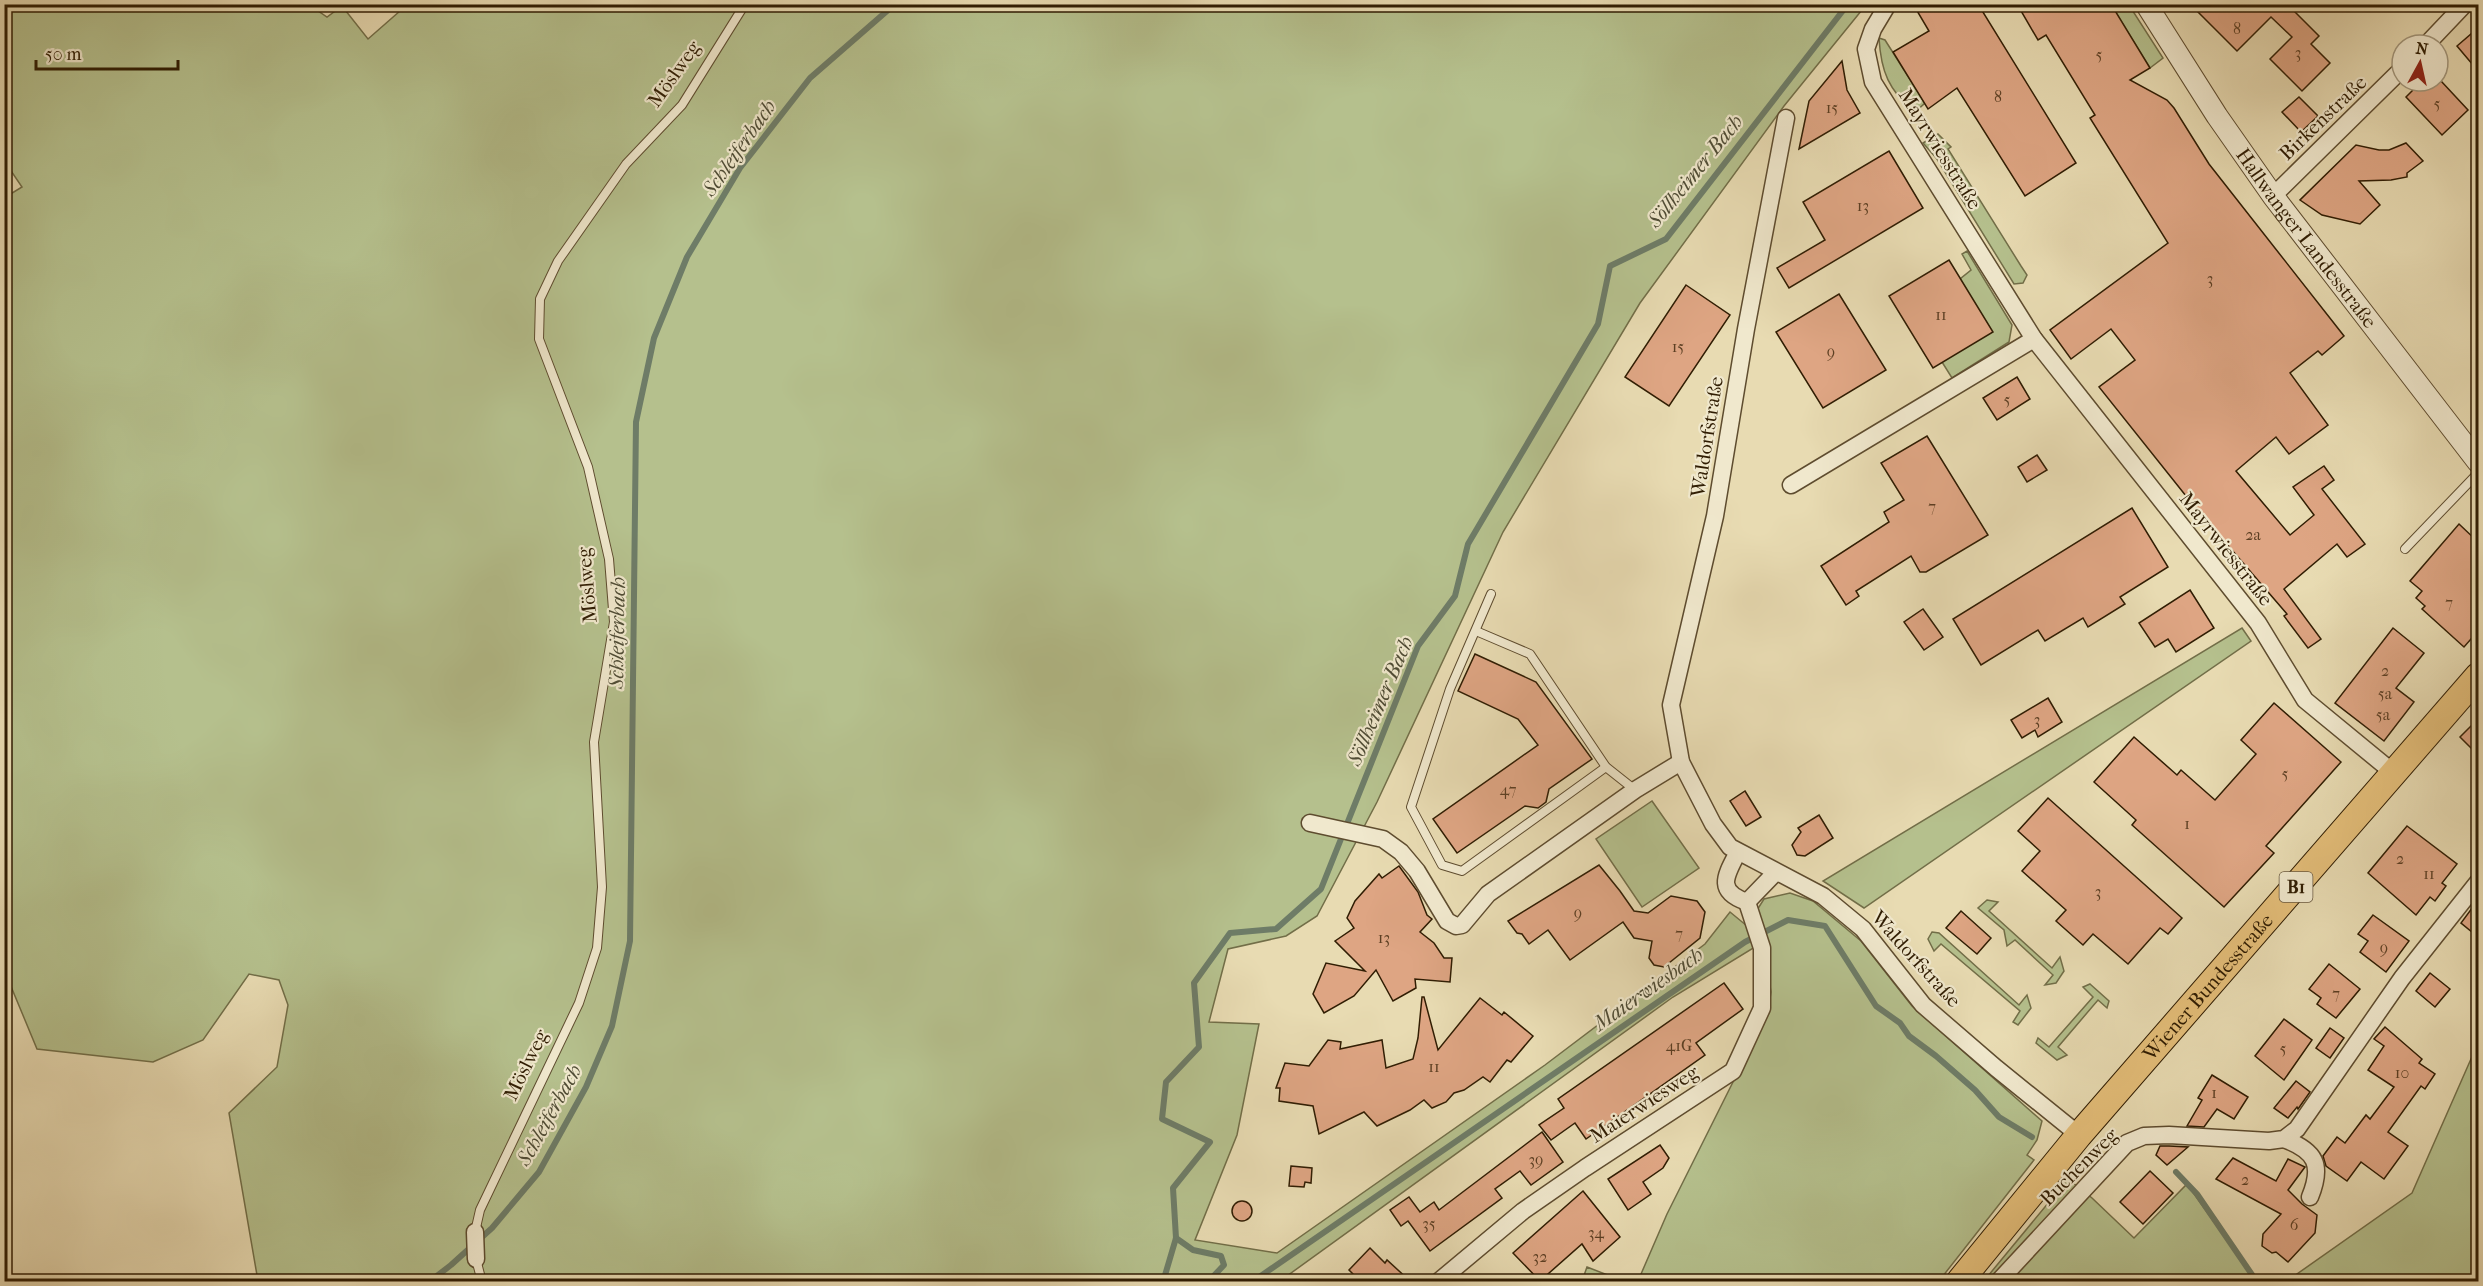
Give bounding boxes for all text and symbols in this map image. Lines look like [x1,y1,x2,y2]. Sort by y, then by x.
house number: 8 [2233,19,2241,38]
scale bar [36,33,178,71]
north arrow [2390,33,2450,93]
street label: Möslweg [643,36,705,112]
text: N [2415,38,2430,59]
house number: 3 [2295,43,2301,62]
text: 50 m [45,44,82,65]
house number: 5 [2096,45,2103,64]
street label: Birkenstraße [2275,71,2371,165]
street label: Mayrwiesstraße [1894,85,1986,214]
house number: 8 [1994,87,2002,106]
house number: 5 [2434,94,2441,113]
water label: Schleiferbach [697,95,781,201]
house number: 15 [1826,98,1838,117]
water label: Söllheimer Bach [1642,110,1748,233]
street label: Hallwanger Landesstraße [2232,144,2382,332]
house number: 13 [1857,196,1869,215]
house number: 3 [2207,269,2213,288]
house number: 11 [1935,305,1947,324]
house number: 15 [1672,337,1684,356]
house number: 9 [1827,342,1835,361]
street label: Waldorfstraße [1686,375,1728,500]
house number: 5 [2004,390,2011,409]
street label: Mayrwiesstraße [2175,488,2277,610]
house number: 7 [1928,497,1936,516]
house number: 2a [2245,525,2261,544]
street label: Möslweg [572,546,602,624]
water label: Schleiferbach [604,577,630,690]
house number: 7 [2445,593,2453,612]
water label: Söllheimer Bach [1342,633,1418,770]
house number: 2 [2381,661,2389,680]
house number: 5a [2378,684,2393,703]
house number: 5a [2376,705,2391,724]
house number: 3 [2034,710,2040,729]
house number: 5 [2282,764,2289,783]
house number: 47 [1500,780,1517,799]
house number: 1 [2184,814,2190,833]
house number: 2 [2396,849,2404,868]
house number: 11 [2423,864,2435,883]
road number: B1 [2280,872,2312,902]
house number: 3 [2095,882,2101,901]
house number: 9 [1574,903,1582,922]
street label: Waldorfstraße [1866,905,1965,1012]
street label: Wiener Bundesstraße [2137,909,2278,1066]
house number: 7 [1675,924,1683,943]
house number: 13 [1378,928,1390,947]
house number: 9 [2380,938,2388,957]
water label: Maierwiesbach [1587,942,1708,1037]
house number: 7 [2332,984,2340,1003]
street label: Möslweg [499,1026,553,1104]
house number: 41G [1666,1036,1692,1055]
house number: 5 [2280,1039,2287,1058]
house number: 11 [1428,1057,1440,1076]
water label: Schleiferbach [511,1060,587,1171]
street label: Maierwiesweg [1585,1060,1703,1148]
house number: 10 [2395,1063,2409,1082]
house number: 1 [2211,1083,2217,1102]
street label: Buchenweg [2035,1123,2123,1211]
house number: 39 [1529,1150,1543,1169]
house number: 2 [2241,1170,2249,1189]
house number: 35 [1422,1214,1436,1233]
house number: 6 [2290,1215,2299,1234]
house number: 34 [1588,1223,1605,1242]
house number: 32 [1533,1247,1547,1266]

